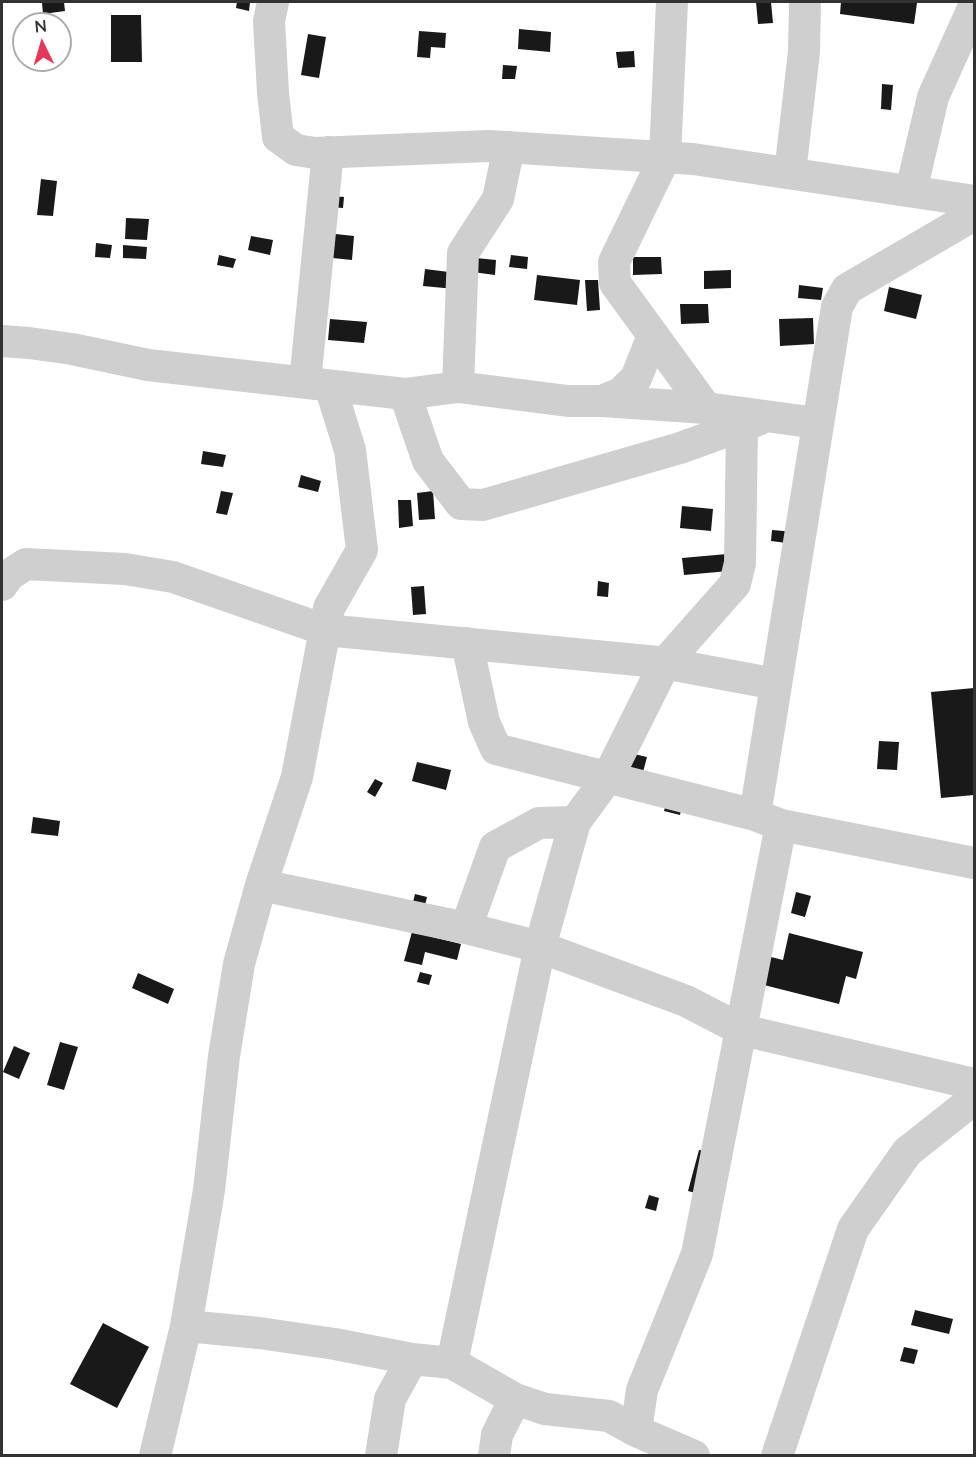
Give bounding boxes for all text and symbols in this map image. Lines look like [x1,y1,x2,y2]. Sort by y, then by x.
north arrow [12,12,72,72]
text: N [34,16,48,36]

